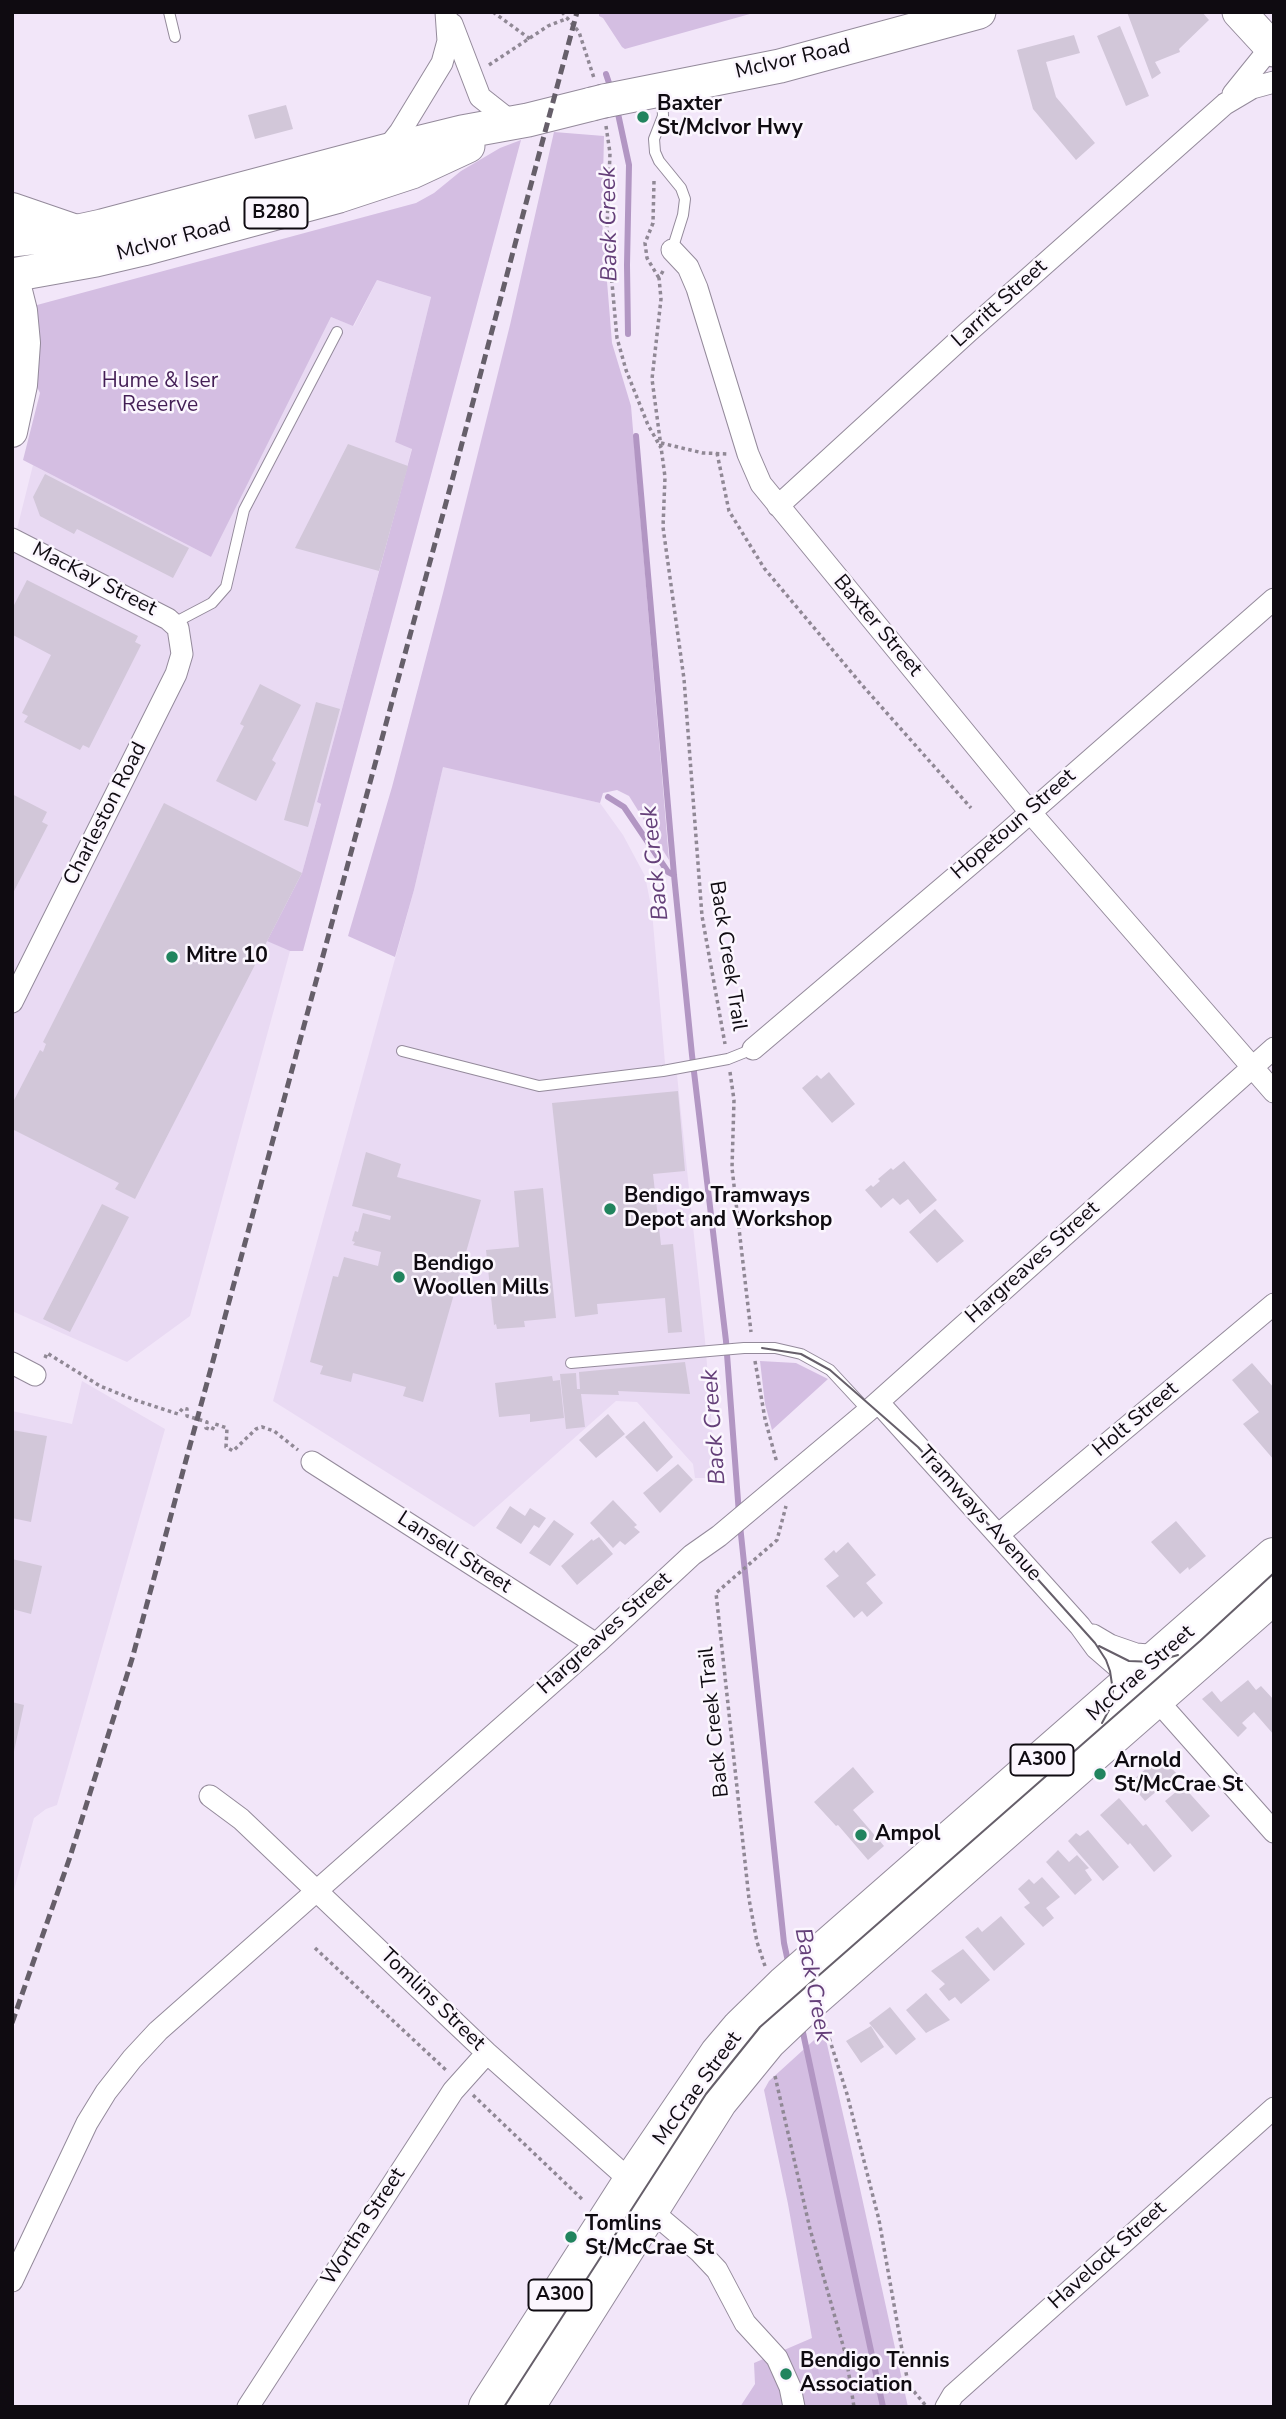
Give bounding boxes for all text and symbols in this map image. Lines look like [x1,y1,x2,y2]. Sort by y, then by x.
street label: McIvor Road [733,35,853,85]
place label: Baxter St/McIvor Hwy [657,92,803,142]
marker: Baxter St/McIvor Hwy [635,109,651,125]
water label: Back Creek [595,166,625,282]
road number: B280 [244,197,308,228]
street label: McIvor Road [114,213,234,267]
street label: Larritt Street [947,255,1053,353]
park label: Hume & Iser Reserve [102,369,218,419]
street label: MacKay Street [27,538,161,622]
street label: Baxter Street [827,570,927,682]
street label: Charleston Road [59,738,153,890]
street label: Hopetoun Street [947,764,1081,886]
water label: Back Creek [636,804,676,922]
street label: Back Creek Trail [703,879,751,1033]
place label: Mitre 10 [186,944,268,970]
marker: Mitre 10 [164,949,180,965]
place label: Bendigo Tramways Depot and Workshop [624,1184,832,1234]
street label: Hargreaves Street [961,1196,1105,1330]
marker: Bendigo Tramways Depot and Workshop [602,1201,618,1217]
place label: Bendigo Woollen Mills [413,1252,549,1302]
marker: Bendigo Woollen Mills [391,1269,407,1285]
water label: Back Creek [697,1369,733,1485]
street label: Holt Street [1088,1377,1184,1463]
street label: Tramways Avenue [912,1441,1046,1587]
street label: Lansell Street [392,1507,516,1599]
street label: Hargreaves Street [533,1567,677,1701]
street label: McCrae Street [1082,1620,1200,1728]
street label: Back Creek Trail [695,1645,735,1799]
road number: A300 [1010,1744,1074,1776]
place label: Arnold St/McCrae St [1114,1749,1243,1799]
marker: Arnold St/McCrae St [1092,1766,1108,1782]
place label: Ampol [875,1822,940,1848]
marker: Ampol [853,1827,869,1843]
water label: Back Creek [787,1926,837,2044]
street label: Tomlins Street [374,1944,490,2056]
street label: McCrae Street [648,2027,748,2151]
street label: Wortha Street [317,2164,411,2290]
street label: Havelock Street [1044,2197,1172,2315]
place label: Tomlins St/McCrae St [585,2212,714,2262]
marker: Tomlins St/McCrae St [563,2229,579,2245]
road number: A300 [528,2280,592,2310]
place label: Bendigo Tennis Association [800,2349,949,2399]
marker: Bendigo Tennis Association [778,2366,794,2382]

